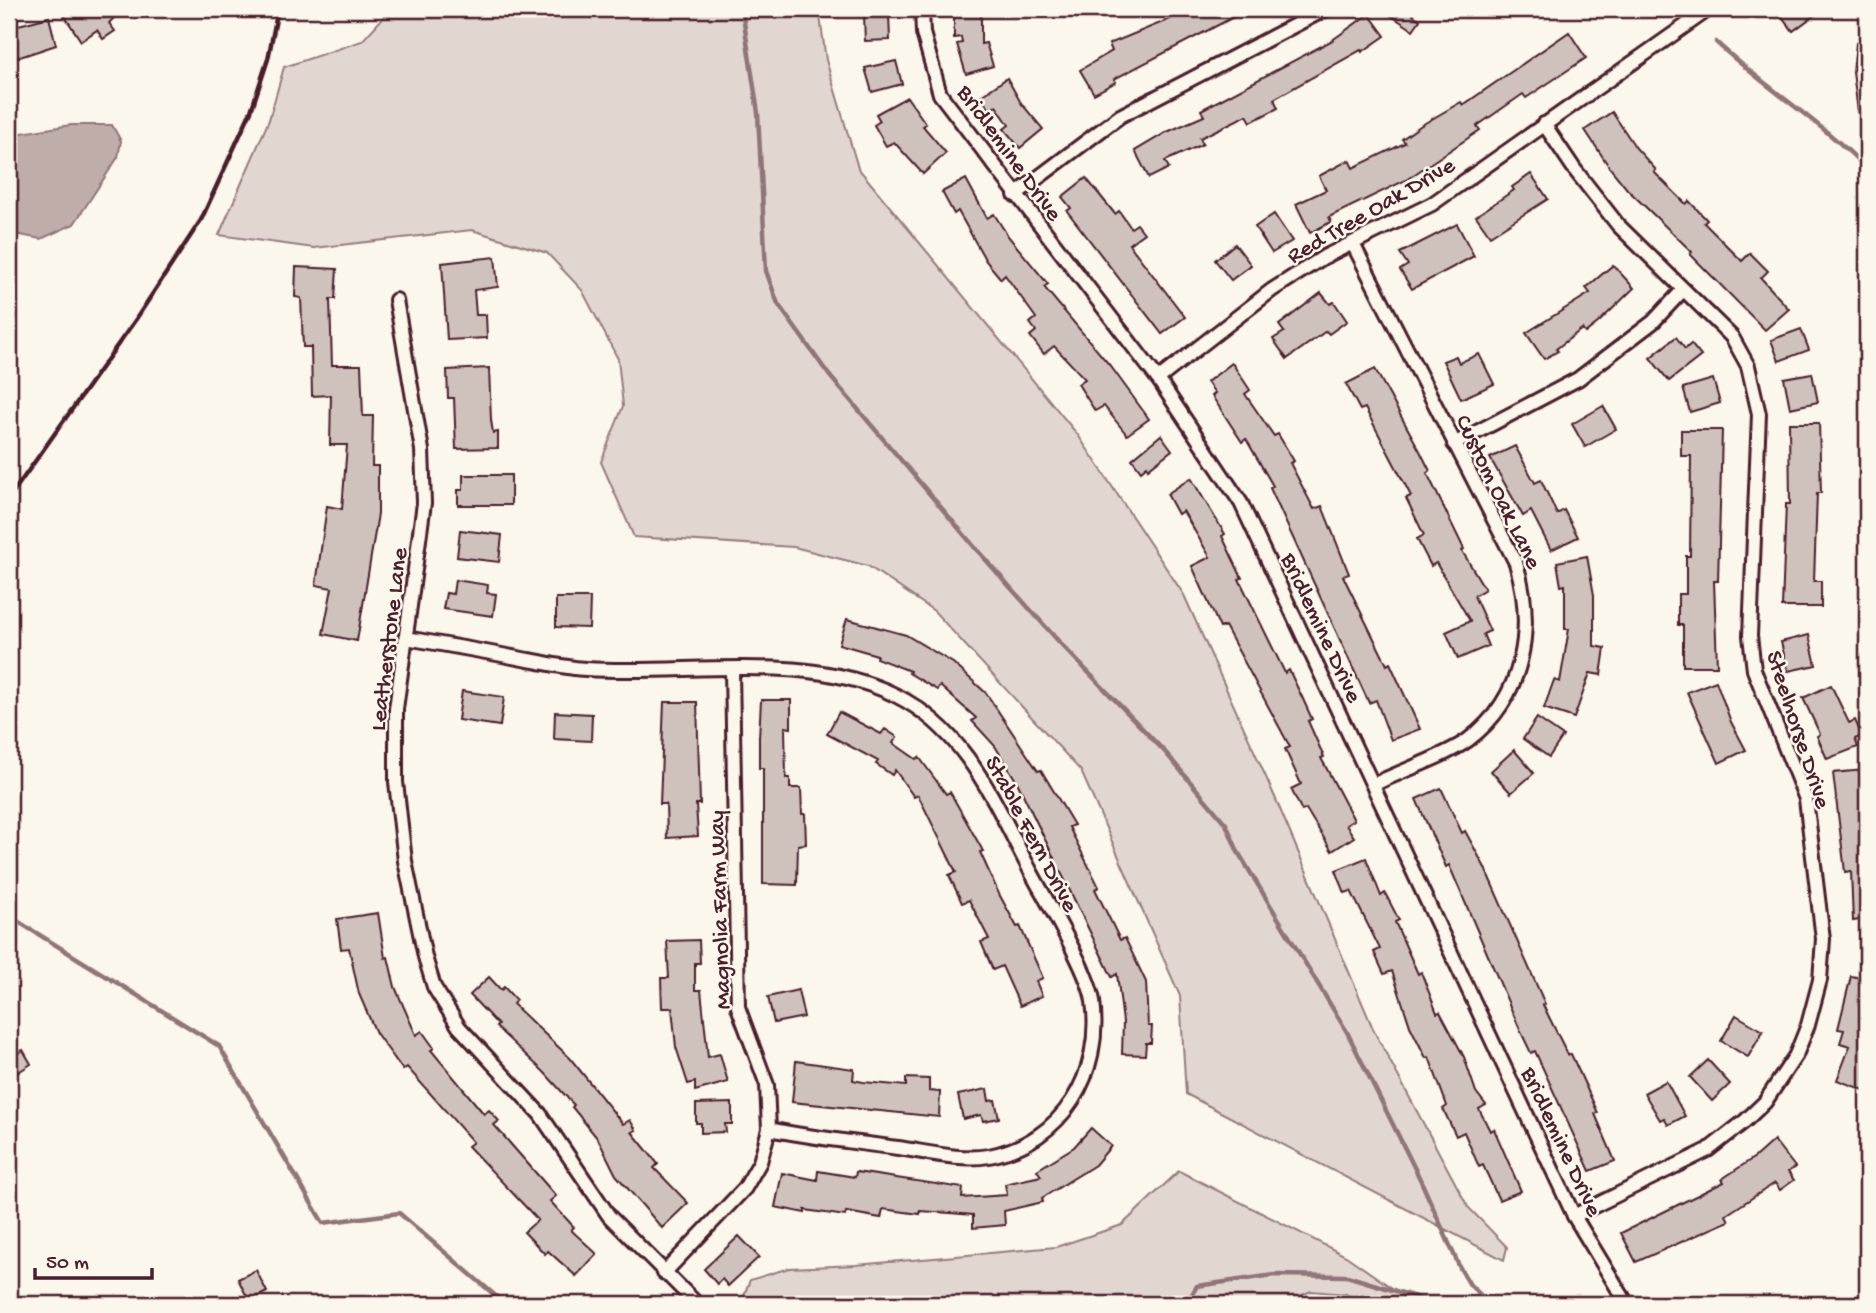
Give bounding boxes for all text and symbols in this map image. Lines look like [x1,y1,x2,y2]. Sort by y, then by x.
street label: Bridlemine Drive [948,79,1068,228]
street label: Red Tree Oak Drive [1282,152,1462,272]
street label: Custom Oak Lane [1447,411,1547,575]
street label: Leatherstone Lane [365,545,416,733]
street label: Bridlemine Drive [1272,548,1367,708]
street label: Steelhorse Drive [1758,648,1836,813]
street label: Stable Fern Drive [977,752,1084,918]
street label: Magnolia Farm Way [704,810,739,1010]
street label: Bridlemine Drive [1512,1062,1607,1222]
scale bar [35,1236,152,1280]
text: 50 m [46,1252,89,1277]

